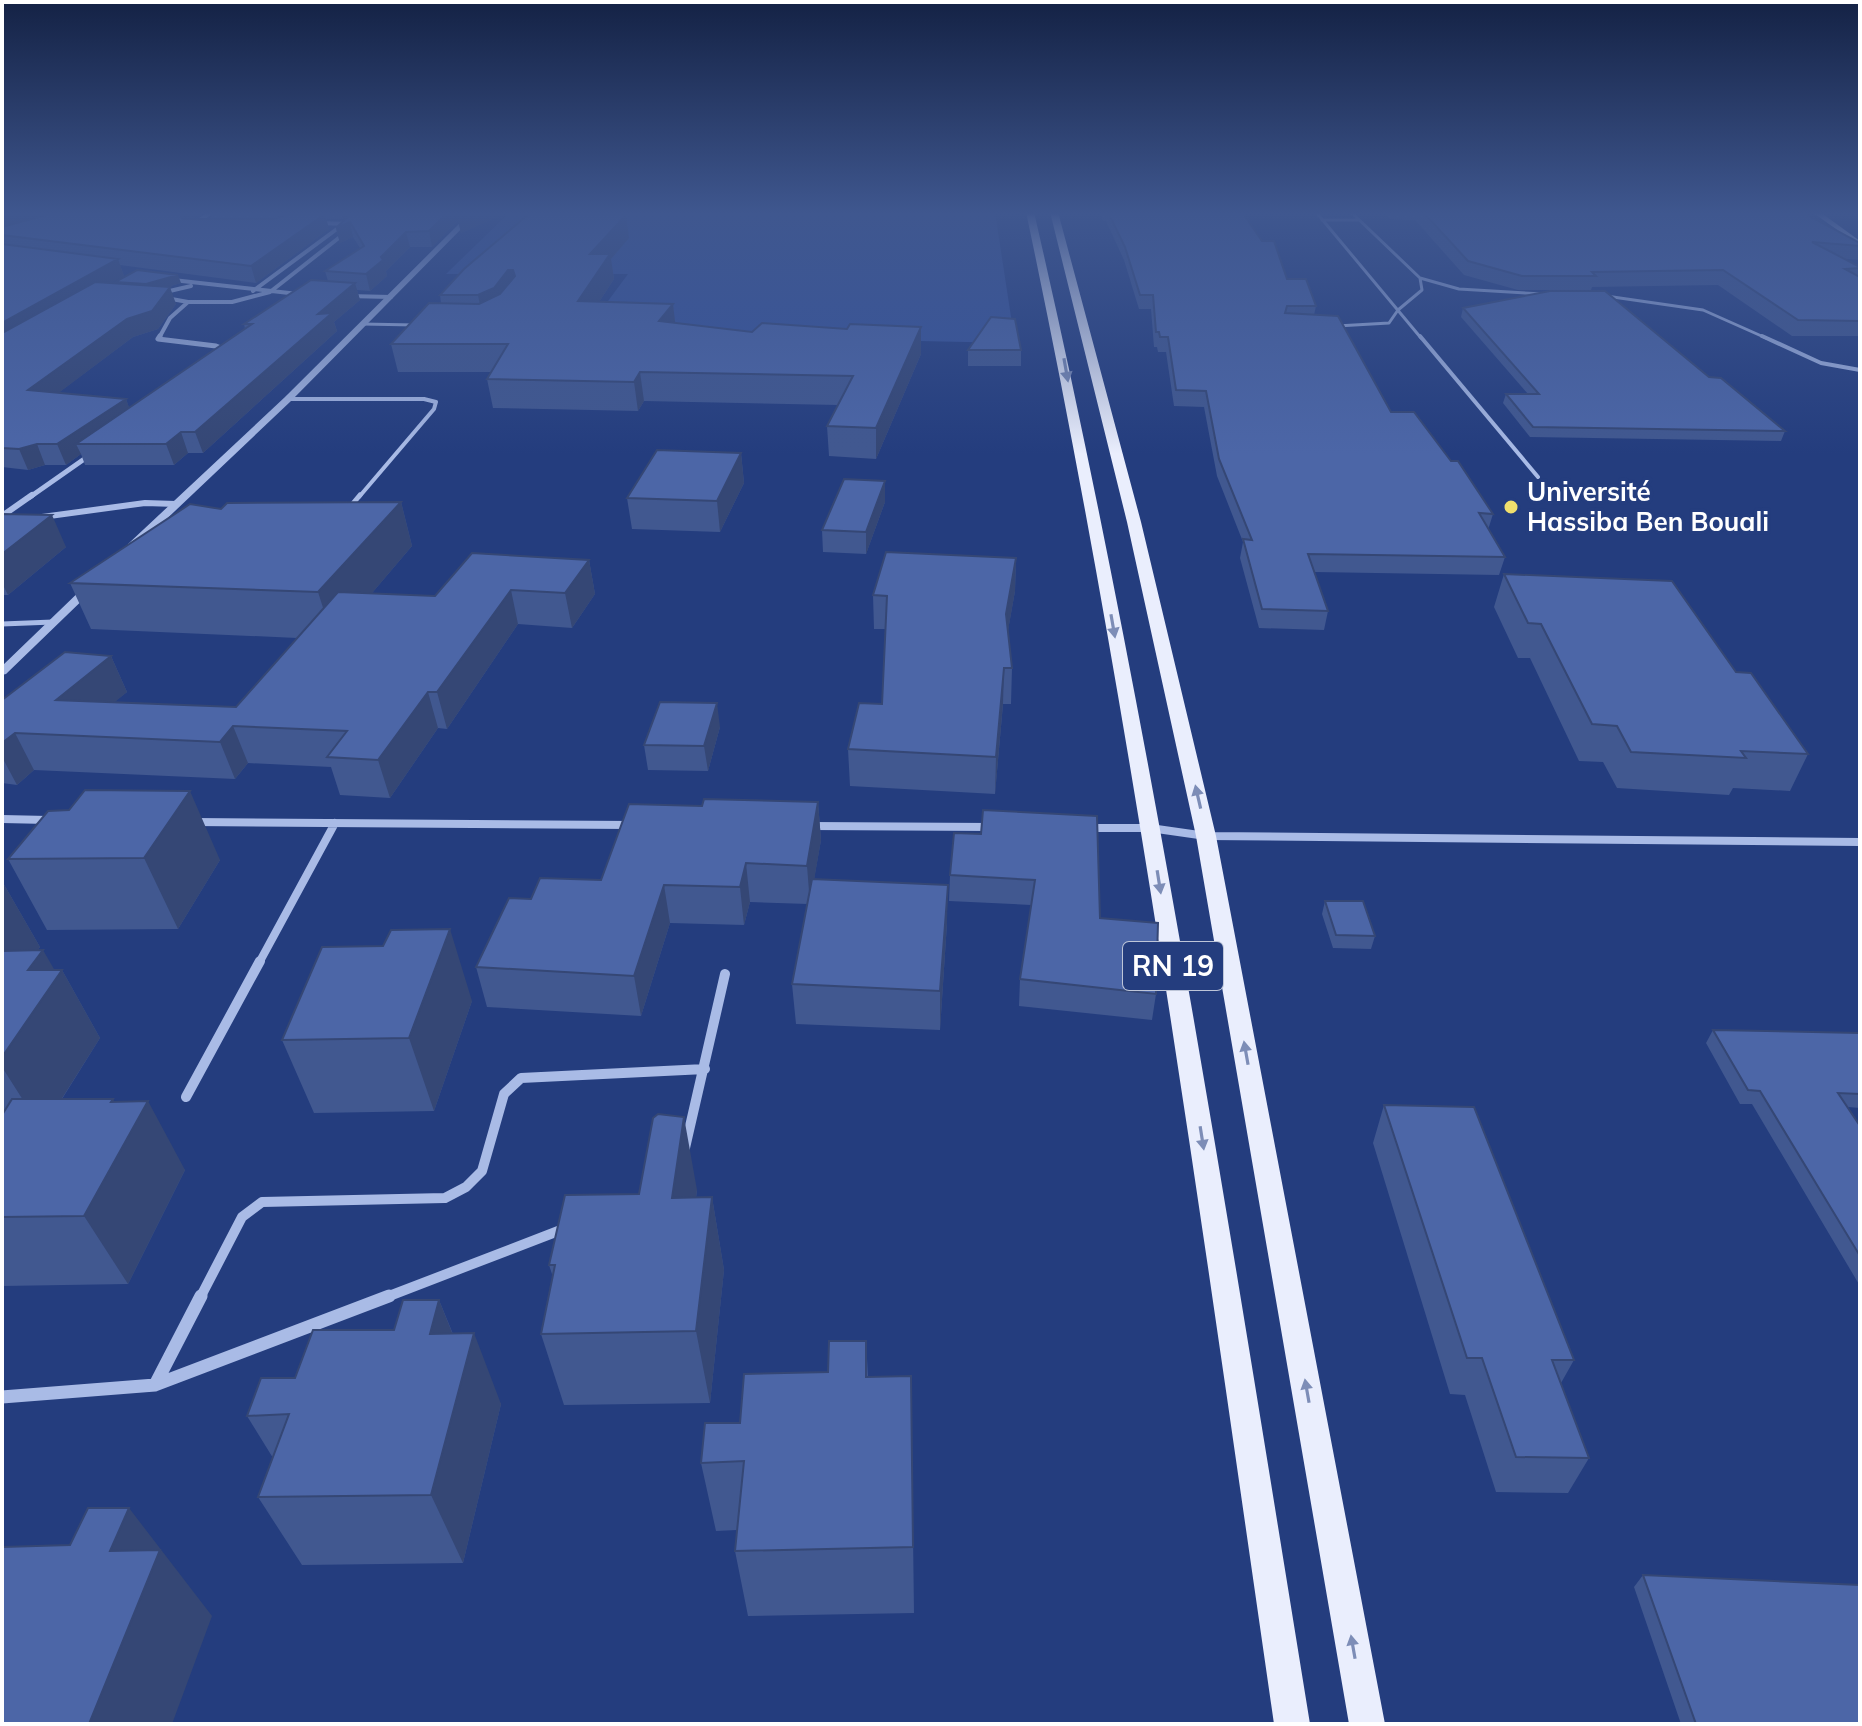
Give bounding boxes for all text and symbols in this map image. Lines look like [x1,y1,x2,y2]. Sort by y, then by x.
one-way arrow [1060,358,1072,383]
place label: Université Hassiba Ben Bouali [1527,475,1769,538]
marker: Université Hassiba Ben Bouali [1502,498,1520,516]
one-way arrow [1107,614,1119,639]
one-way arrow [1191,785,1203,810]
one-way arrow [1153,870,1166,895]
road number: RN 19 [1123,942,1223,990]
one-way arrow [1239,1040,1251,1065]
one-way arrow [1196,1126,1208,1151]
one-way arrow [1300,1379,1312,1404]
one-way arrow [1347,1635,1359,1660]

